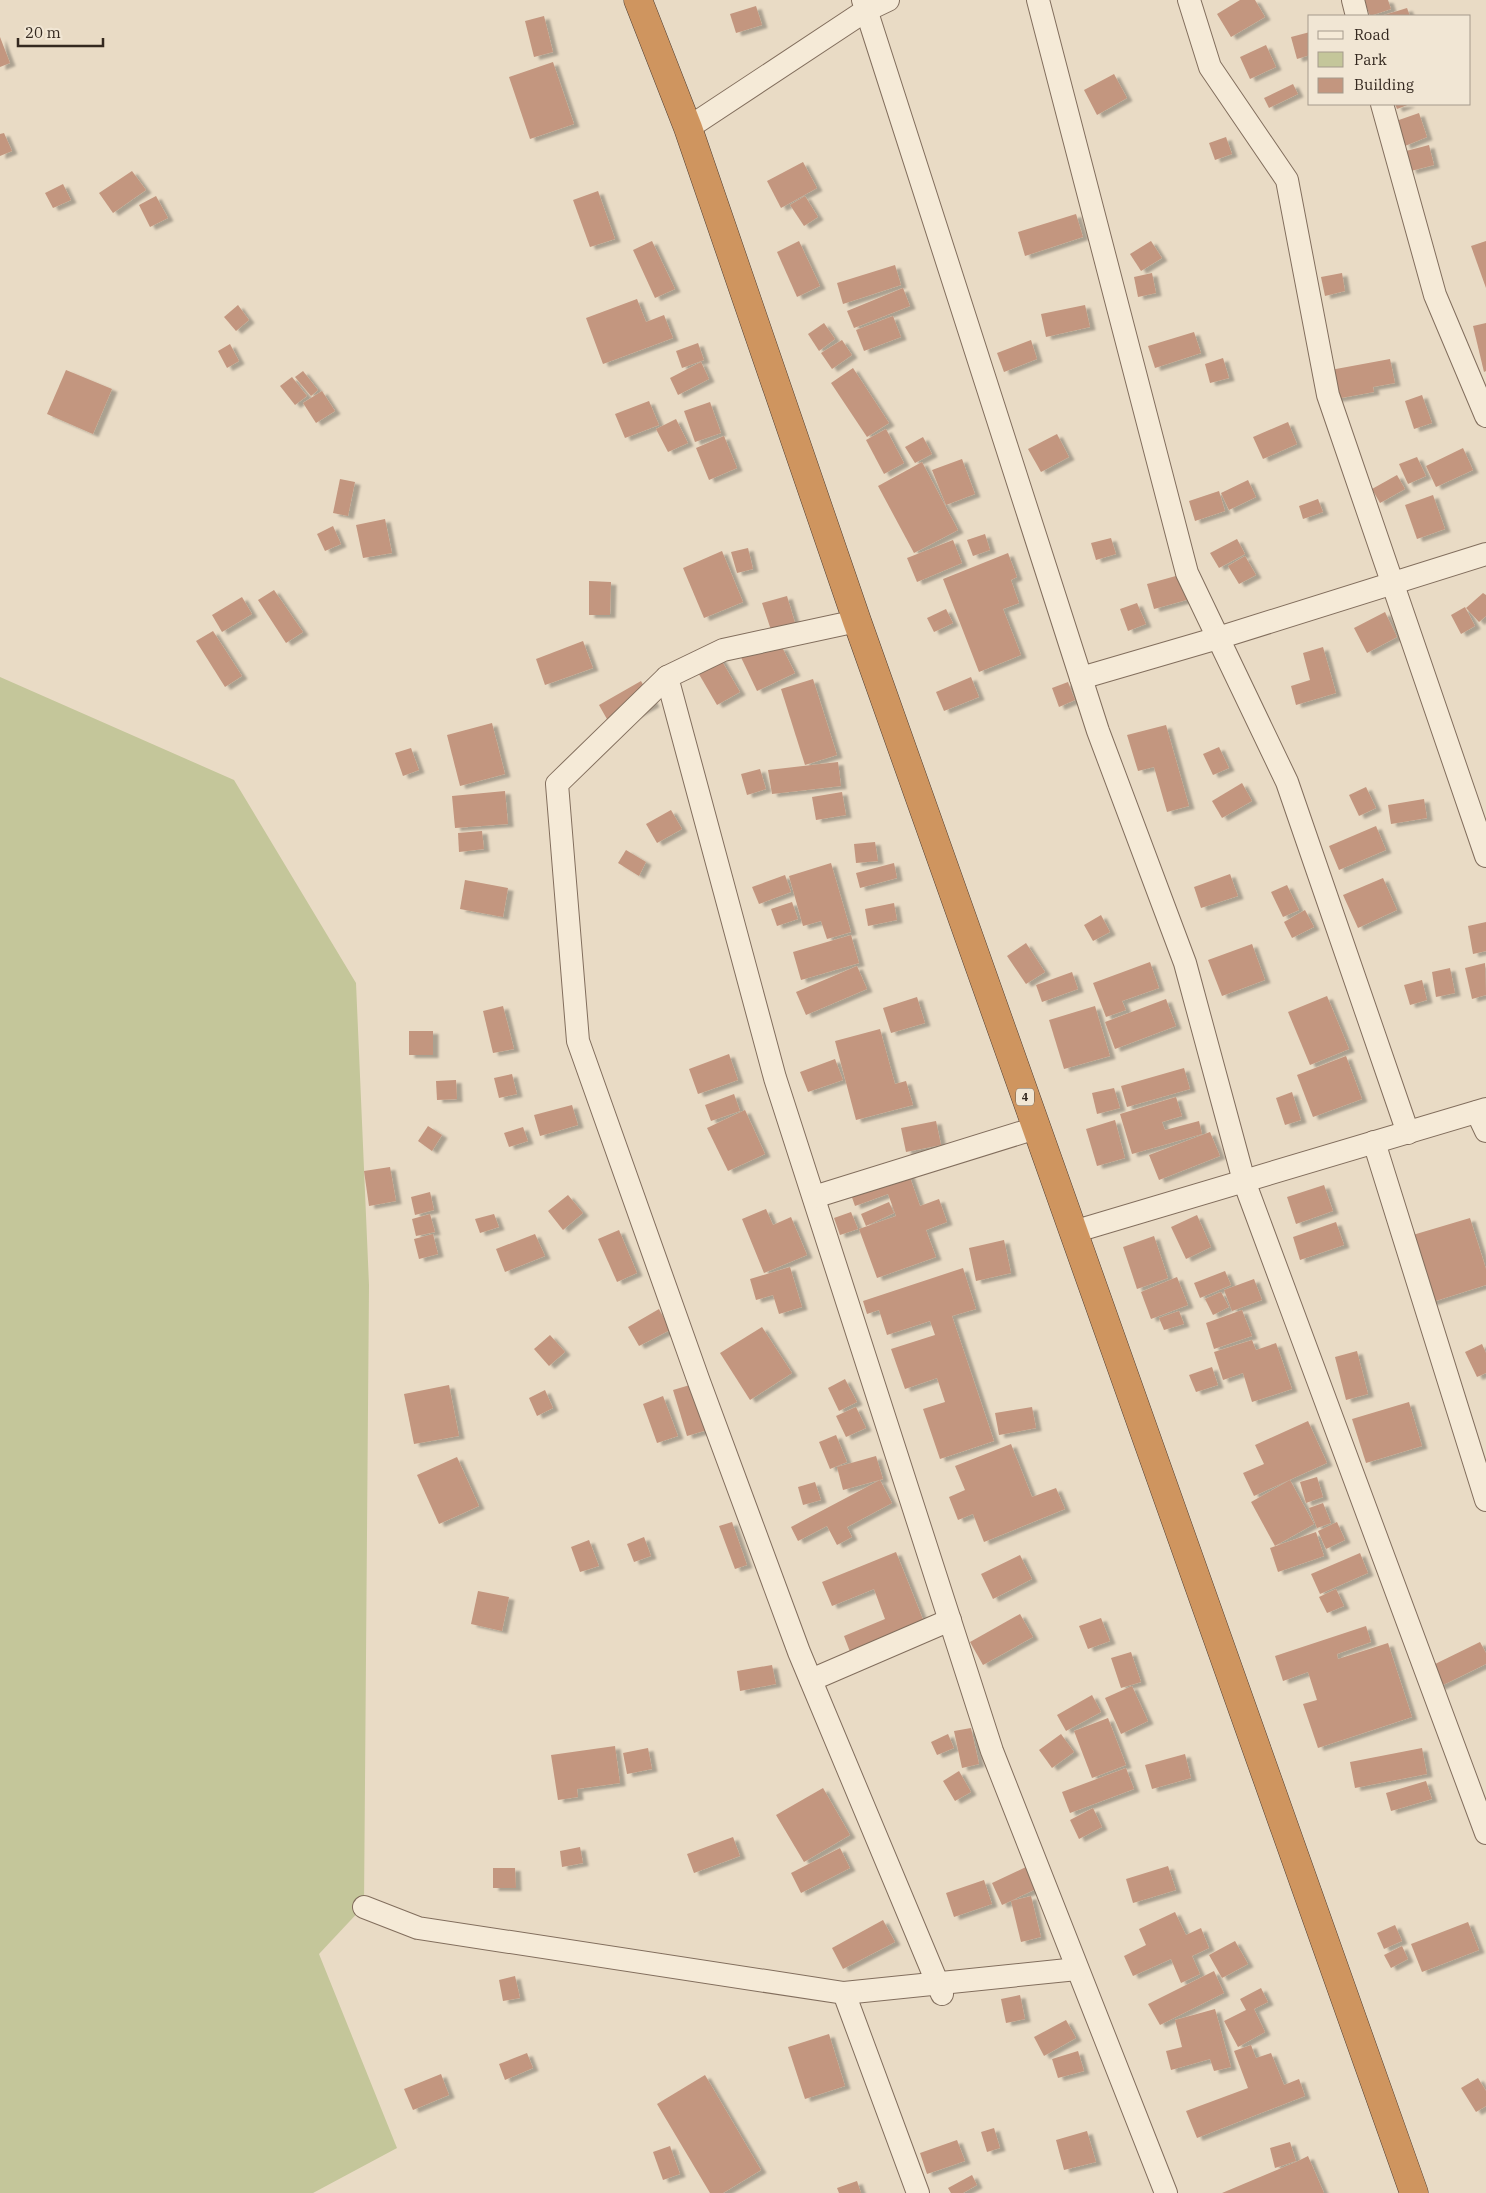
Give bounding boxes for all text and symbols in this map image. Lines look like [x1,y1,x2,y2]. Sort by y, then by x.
scale bar [18,15,102,47]
legend [1308,15,1471,105]
text: 20 m [25,23,61,42]
text: Road [1354,25,1390,44]
text: Park [1354,50,1387,69]
text: Building [1354,75,1414,94]
road number: 4 [1016,1088,1034,1106]

